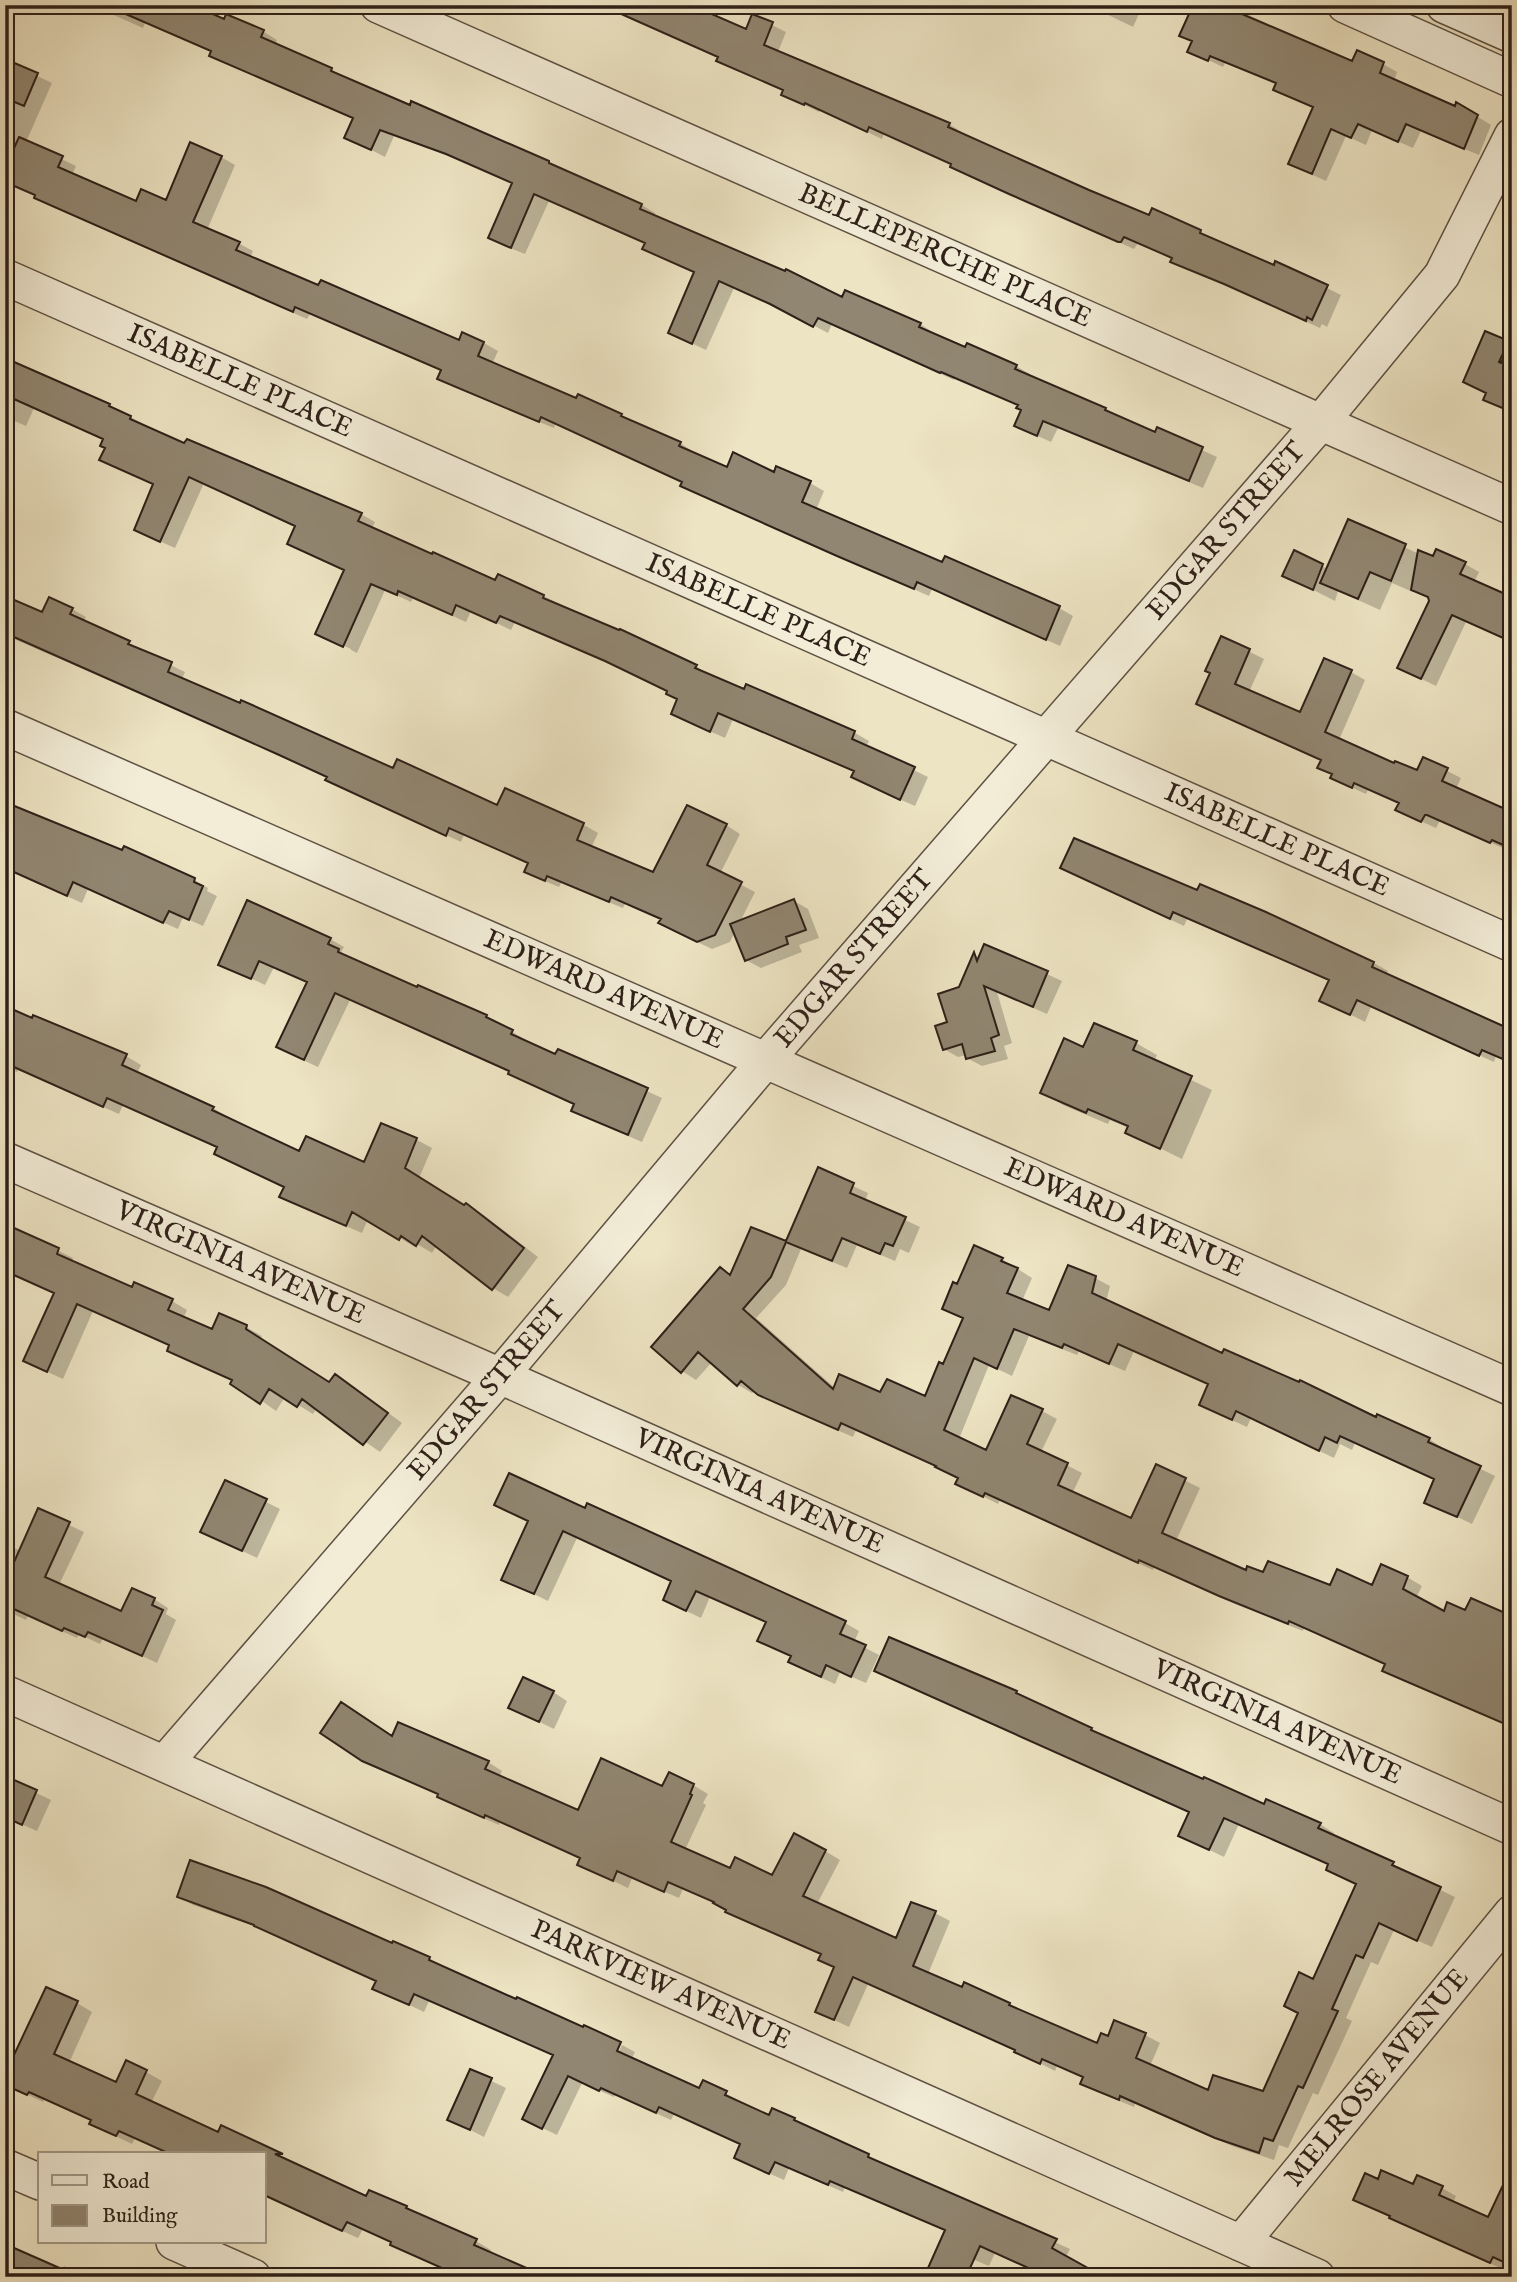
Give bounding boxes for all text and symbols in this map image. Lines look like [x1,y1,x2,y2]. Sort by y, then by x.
street label: BELLEPERCHE PLACE [793,176,1097,336]
street label: ISABELLE PLACE [122,316,358,446]
street label: EDGAR STREET [1139,434,1314,628]
street label: ISABELLE PLACE [640,545,877,676]
street label: ISABELLE PLACE [1159,775,1395,905]
street label: EDGAR STREET [767,862,942,1055]
street label: EDWARD AVENUE [479,922,729,1058]
street label: EDWARD AVENUE [999,1150,1249,1286]
street label: VIRGINIA AVENUE [109,1192,371,1333]
street label: EDGAR STREET [400,1293,574,1488]
street label: VIRGINIA AVENUE [628,1420,889,1562]
street label: VIRGINIA AVENUE [1146,1651,1407,1793]
street label: PARKVIEW AVENUE [526,1912,796,2058]
street label: MELROSE AVENUE [1277,1961,1477,2194]
legend [38,2152,266,2244]
text: Road [102,2169,150,2196]
text: Building [102,2203,178,2230]

